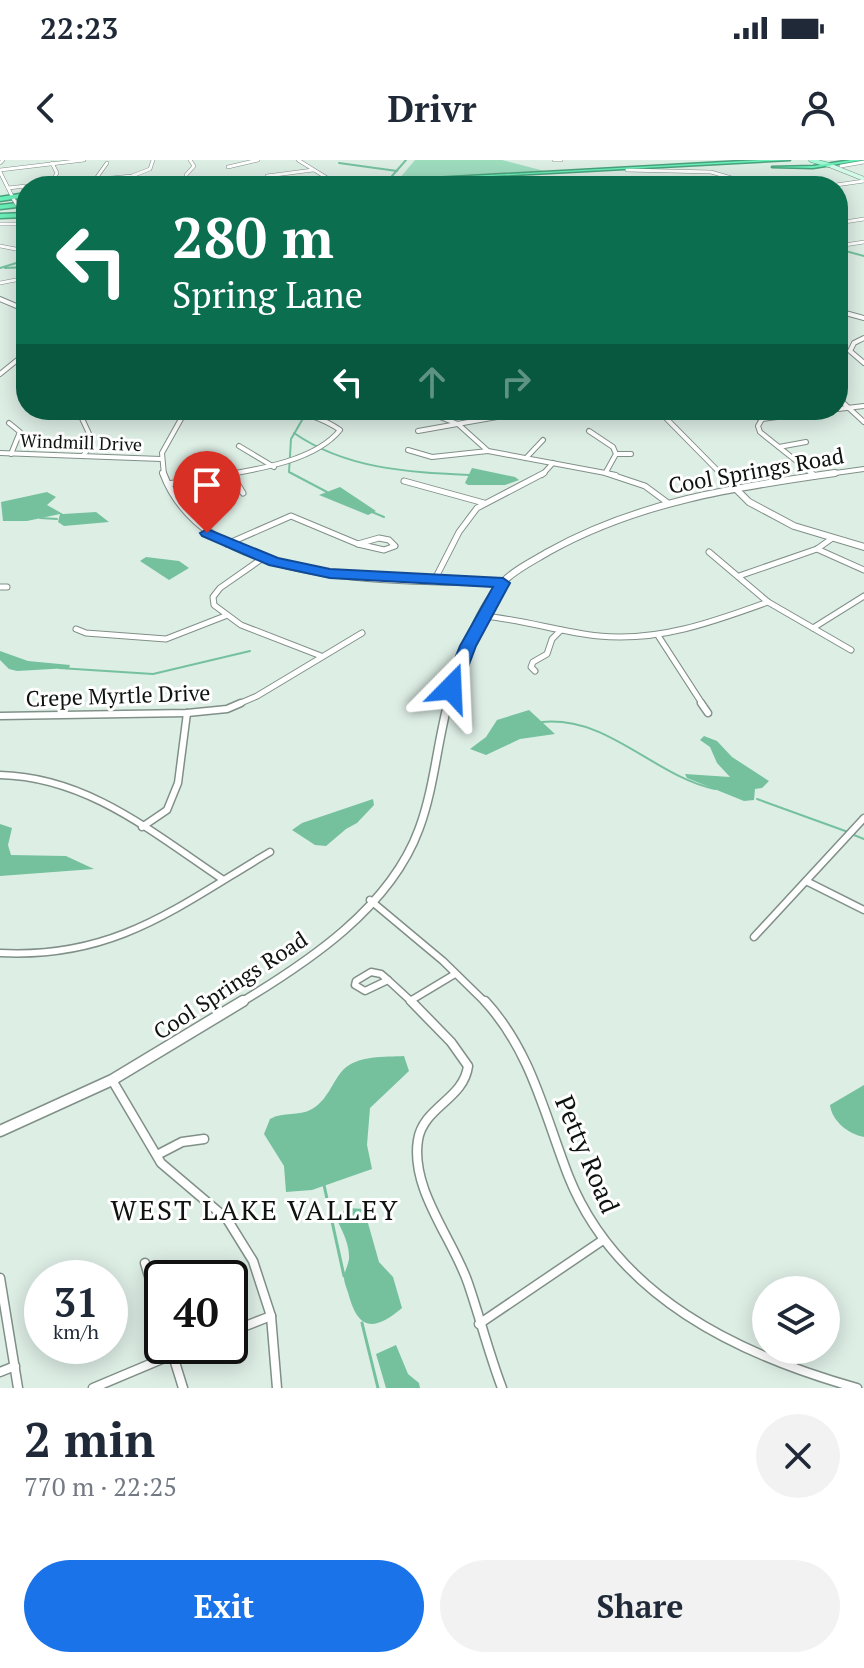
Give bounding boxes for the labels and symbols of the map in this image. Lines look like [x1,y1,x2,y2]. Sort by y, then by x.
street label: Windmill Drive [20,428,142,456]
street label: Cool Springs Road [666,440,846,500]
pin [173,451,241,533]
position arrow [409,646,493,730]
street label: Crepe Myrtle Drive [25,677,211,713]
street label: Cool Springs Road [148,924,312,1046]
street label: Petty Road [548,1090,628,1218]
district label: WEST LAKE VALLEY [111,1191,399,1228]
speed limit sign: 40 [144,1260,248,1364]

